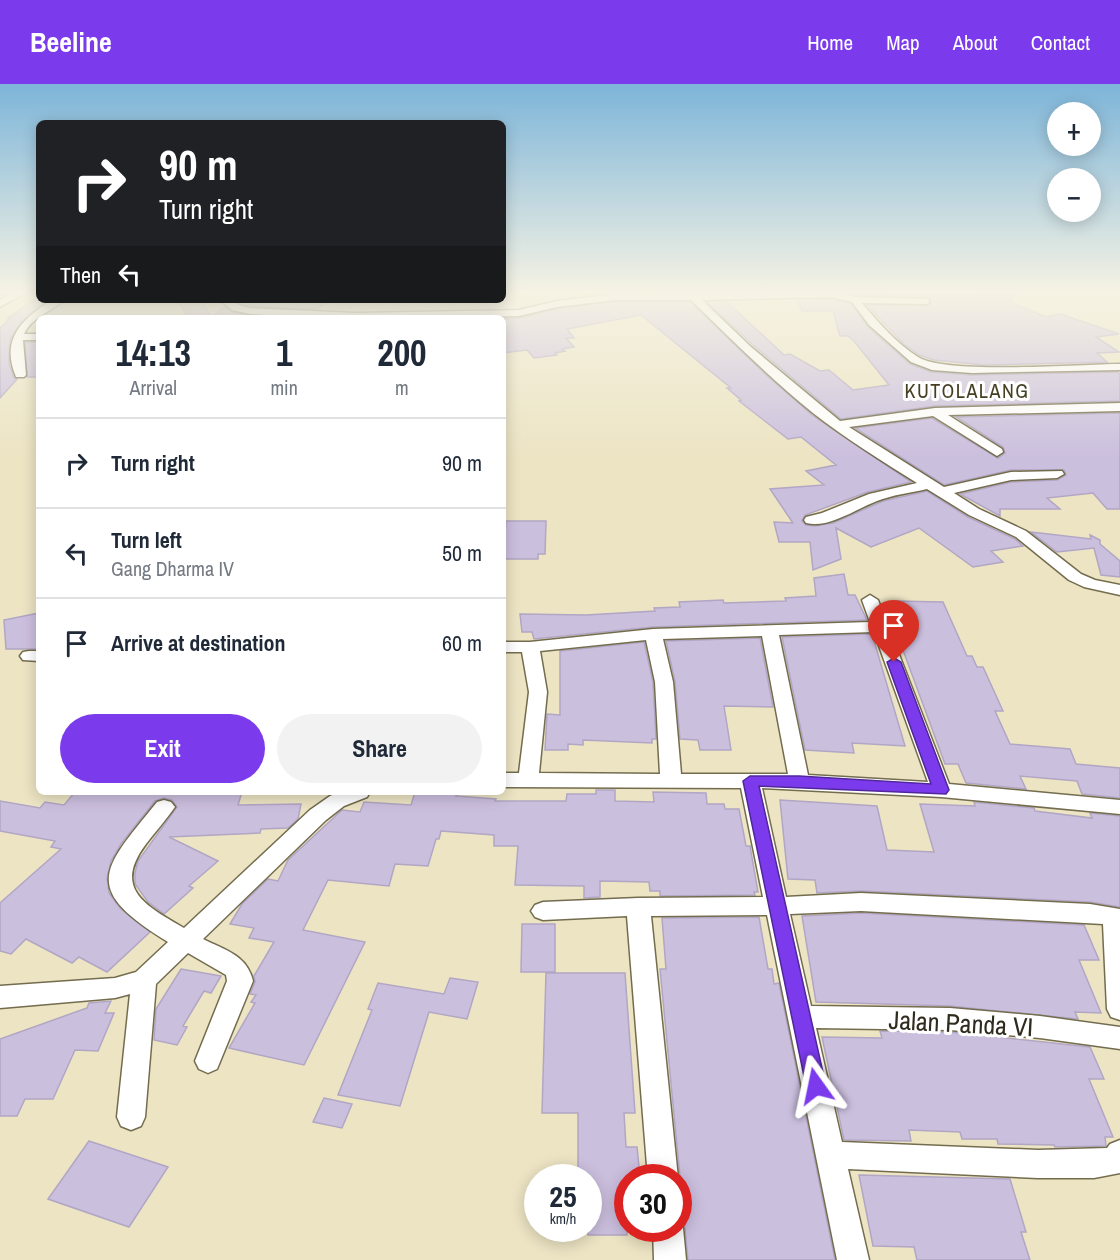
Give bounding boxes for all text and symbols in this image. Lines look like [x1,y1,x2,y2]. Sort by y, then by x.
text: Beeline [30,23,112,61]
text: Home [807,28,853,57]
text: Map [886,28,920,57]
text: About [953,28,998,57]
text: Contact [1031,28,1090,57]
map controls [1047,102,1101,222]
button: + [1047,102,1101,156]
text: 90 m [159,137,238,193]
icon: right [60,144,138,222]
button: − [1047,168,1101,222]
text: Turn right [159,191,253,227]
icon: left [113,258,146,291]
text: Then [60,260,101,290]
text: 14:13 [115,329,191,377]
text: 1 [276,329,292,377]
text: 200 [377,329,427,377]
text: Arrival [130,374,177,401]
text: min [270,374,298,401]
text: m [395,374,409,401]
district label: KUTOLALANG [905,377,1030,404]
icon: right [60,447,93,480]
text: Turn right [111,448,195,478]
text: 90 m [442,448,482,478]
text: Turn left [111,525,182,555]
icon: left [60,537,93,570]
text: 50 m [442,538,482,568]
text: Gang Dharma IV [111,555,234,582]
pin [868,600,919,662]
icon: arrive [877,609,910,642]
icon: arrive [60,627,93,660]
text: Arrive at destination [111,628,285,658]
text: 60 m [442,628,482,658]
button: Exit [60,714,265,783]
button: Share [277,714,482,783]
street label: Jalan Panda VI [888,1002,1034,1044]
position arrow [784,1054,848,1118]
speed limit sign: 30 [614,1164,692,1242]
text: 25 [549,1176,577,1216]
text: km/h [550,1208,576,1229]

